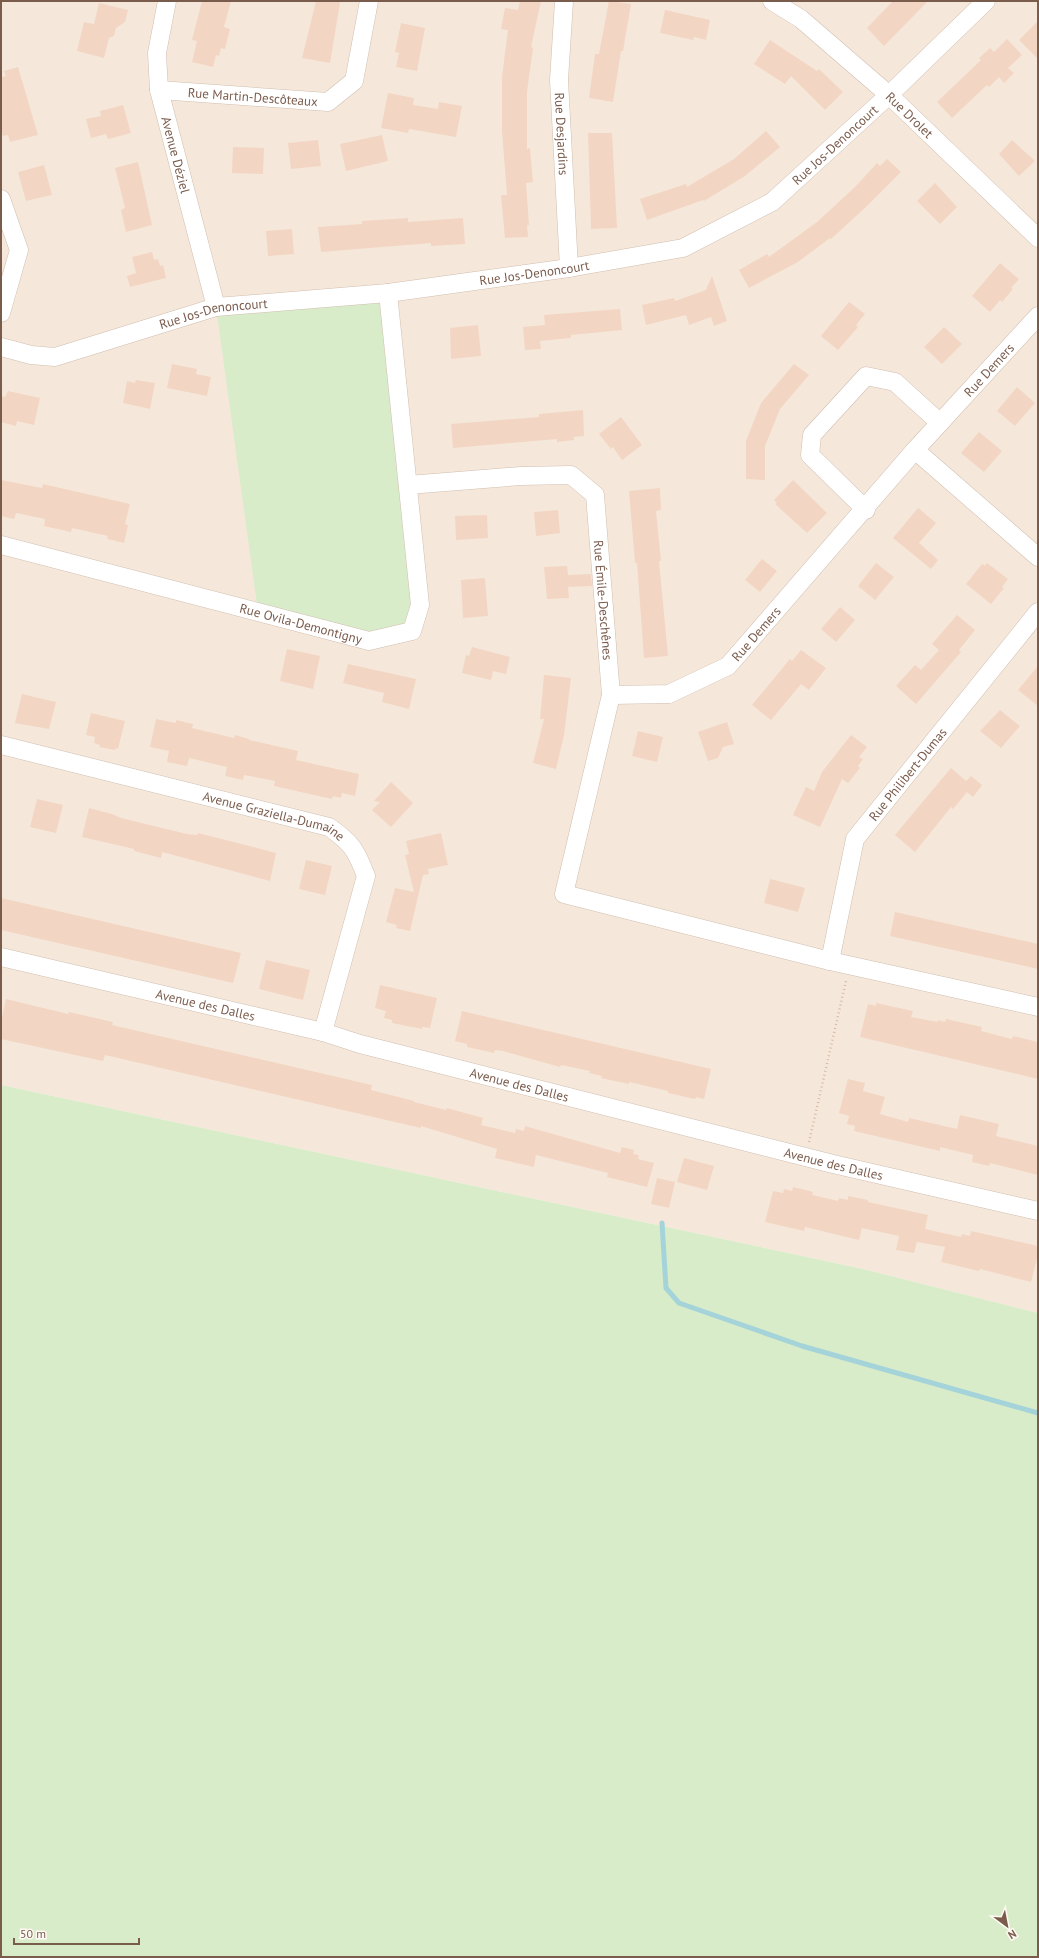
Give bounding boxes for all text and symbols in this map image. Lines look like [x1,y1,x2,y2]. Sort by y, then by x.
street label: Rue Martin-Descôteaux [187,84,319,110]
street label: Rue Drolet [882,88,937,142]
street label: Rue Desjardins [551,92,572,176]
street label: Rue Jos-Denoncourt [788,101,882,189]
street label: Avenue Déziel [157,115,194,195]
street label: Rue Jos-Denoncourt [478,256,591,289]
street label: Rue Jos-Denoncourt [157,295,269,333]
street label: Rue Demers [960,340,1018,400]
street label: Rue Émile-Deschênes [590,539,616,661]
street label: Rue Ovila-Demontigny [238,600,364,648]
street label: Rue Demers [728,603,785,665]
street label: Rue Philibert-Dumas [865,724,950,824]
street label: Avenue Graziella-Dumaine [201,788,348,845]
street label: Avenue des Dalles [154,985,257,1025]
street label: Avenue des Dalles [468,1064,571,1106]
street label: Avenue des Dalles [782,1144,885,1184]
north arrow [987,1906,1027,1946]
scale bar [14,1920,139,1946]
text: 50 m [20,1926,46,1941]
text: N [1006,1927,1019,1942]

